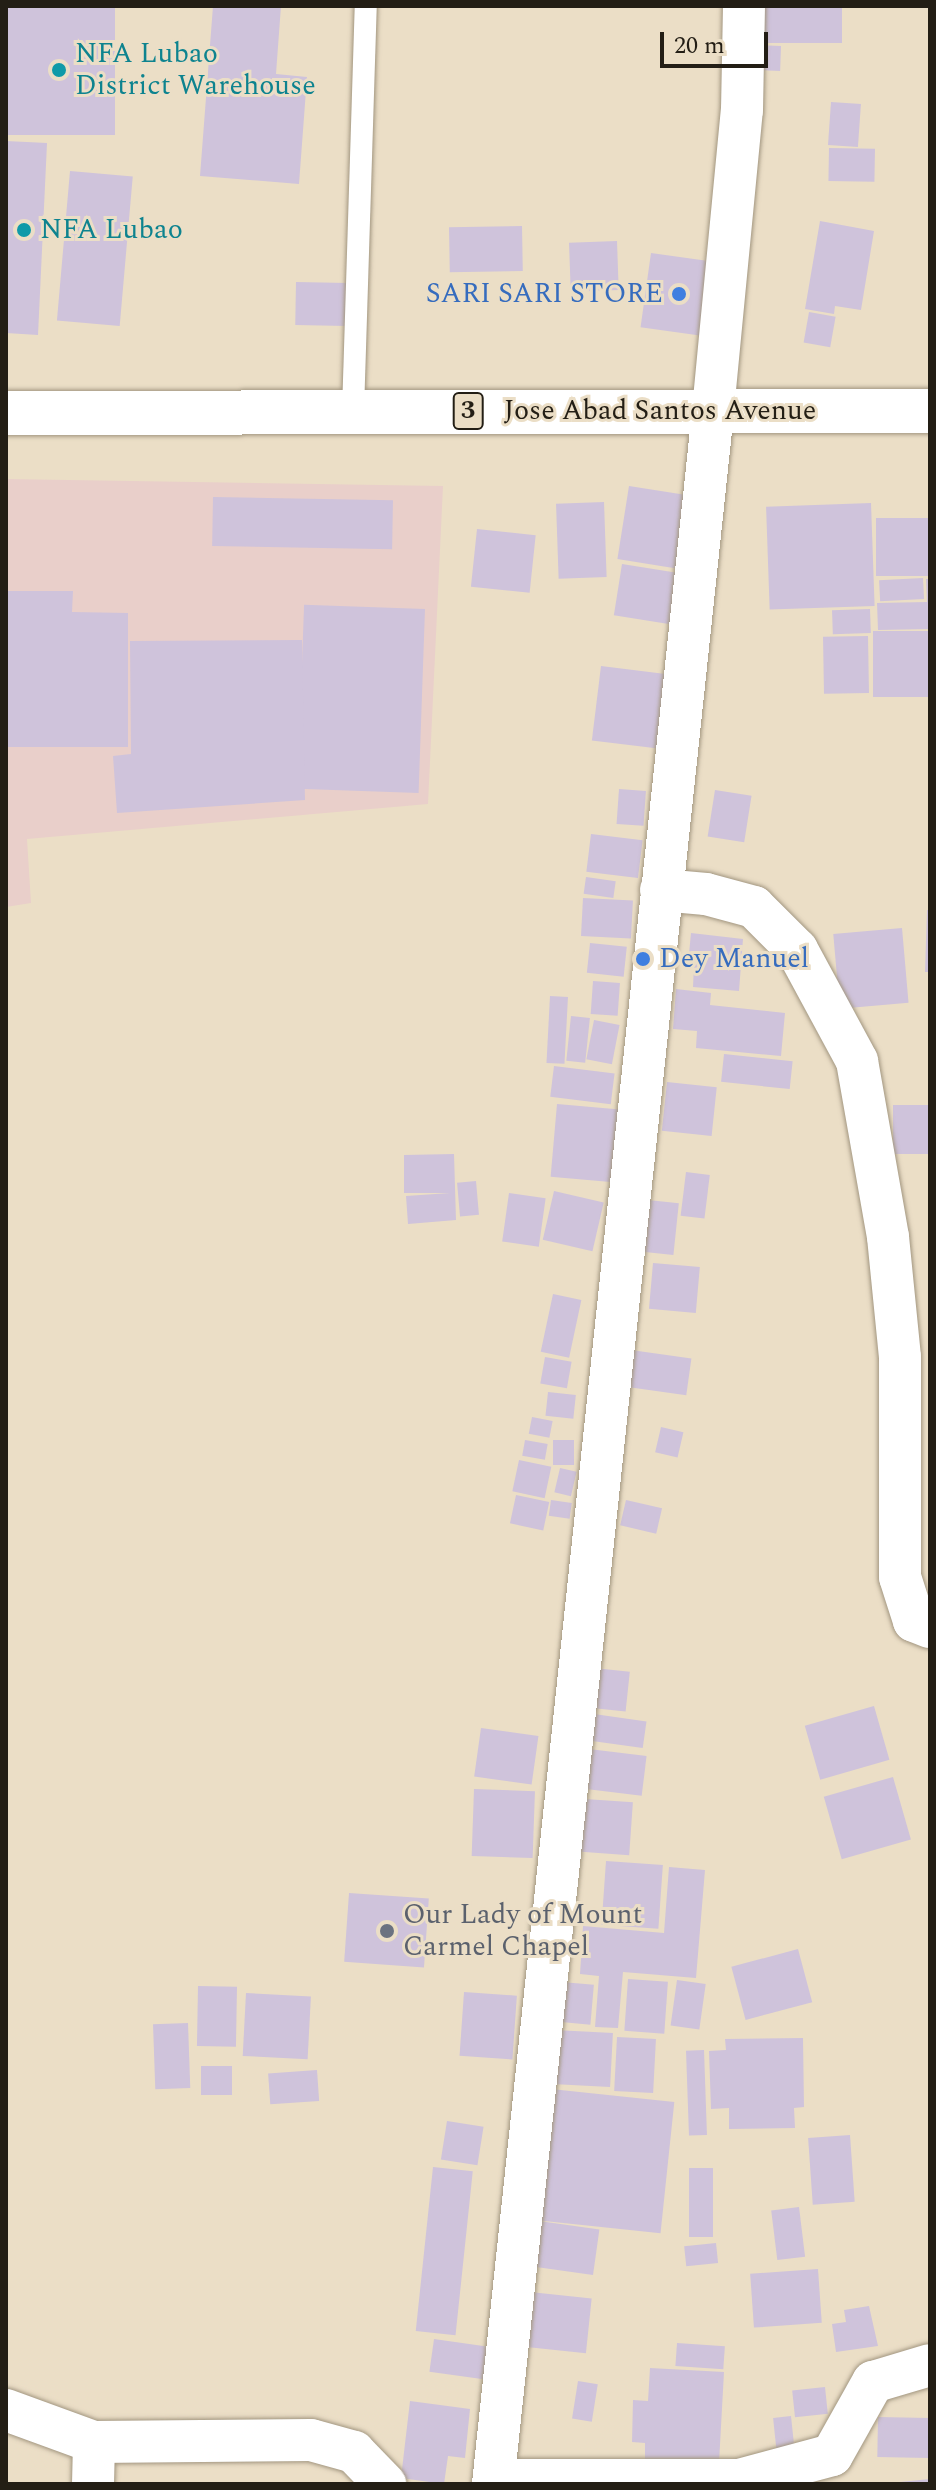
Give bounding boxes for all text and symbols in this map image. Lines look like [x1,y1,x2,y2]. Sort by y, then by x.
scale bar [664,16,772,66]
text: 20 m [674,28,725,64]
place label: NFA Lubao District Warehouse [75,37,316,103]
marker: NFA Lubao District Warehouse [50,61,68,79]
place label: NFA Lubao [40,213,183,247]
marker: NFA Lubao [15,221,33,239]
place label: SARI SARI STORE [426,277,663,311]
marker: SARI SARI STORE [670,285,688,303]
road number: 3 [452,389,484,433]
street label: Jose Abad Santos Avenue [504,394,816,428]
place label: Dey Manuel [659,942,809,976]
marker: Dey Manuel [634,950,652,968]
place label: Our Lady of Mount Carmel Chapel [403,1898,642,1964]
marker: Our Lady of Mount Carmel Chapel [378,1922,396,1940]

